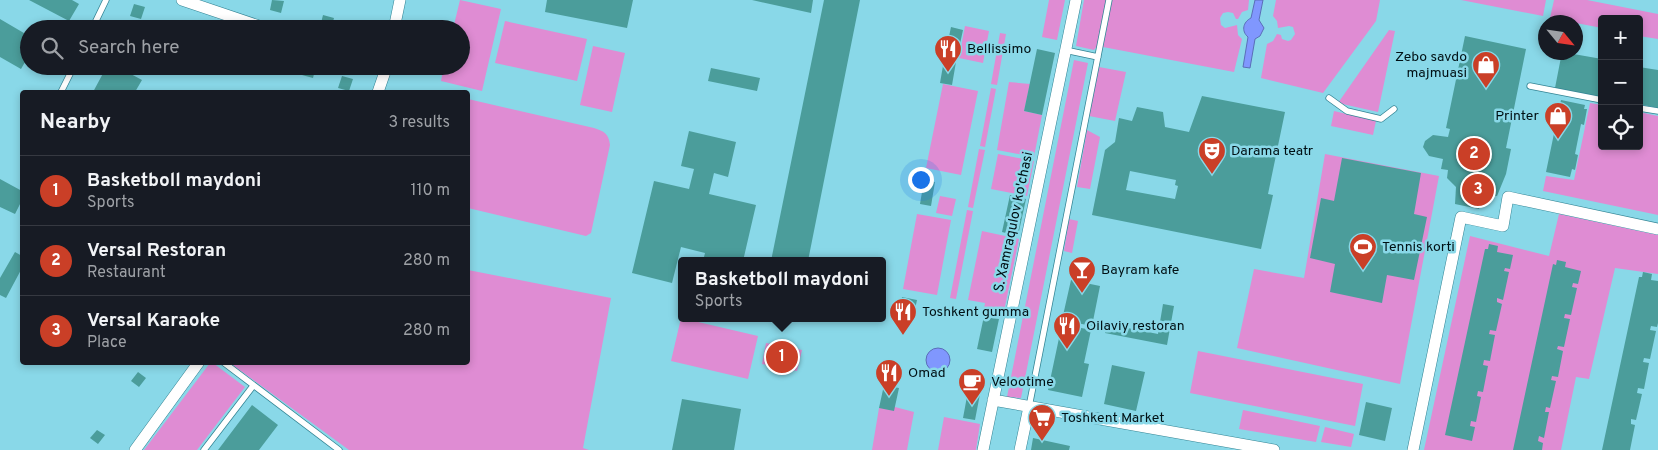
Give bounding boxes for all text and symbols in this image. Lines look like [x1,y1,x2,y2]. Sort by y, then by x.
north arrow [1538,15,1583,60]
map controls [1598,15,1643,150]
button: + [1598,15,1643,60]
search box [20,20,470,75]
icon: search [38,34,66,62]
restaurant icon: Bellissimo [933,34,963,73]
text: Search here [78,36,180,60]
place label: Bellissimo [967,41,1031,58]
place label: Zebo savdo majmuasi [1395,49,1467,82]
shop icon: Zebo savdo majmuasi [1471,50,1501,89]
button: − [1598,60,1643,105]
shop icon: Printer [1543,101,1573,140]
button: locate [1598,105,1643,150]
place label: Printer [1495,108,1540,125]
text: Nearby [40,109,111,136]
text: 3 results [388,113,450,133]
pin: 2 [1458,135,1490,173]
theatre icon: Darama teatr [1197,136,1227,175]
place label: Darama teatr [1231,143,1314,160]
street label: S. Xamraqulov ko'chasi [991,150,1037,294]
your location [908,167,934,193]
text: Basketboll maydoni [87,169,261,193]
pin: 3 [1462,171,1494,209]
text: 1 [53,181,59,201]
text: 110 m [410,181,450,201]
text: Sports [87,193,135,213]
sports icon: Tennis korti [1348,232,1378,271]
text: Versal Restoran [87,239,226,263]
place label: Tennis korti [1382,239,1455,256]
text: 2 [51,251,61,271]
text: 280 m [403,251,450,271]
bar icon: Bayram kafe [1067,255,1097,294]
popup [678,257,886,322]
place label: Bayram kafe [1101,262,1179,279]
text: Restaurant [87,263,166,283]
text: Basketboll maydoni [695,268,869,292]
text: Sports [695,292,742,312]
restaurant icon: Toshkent gumma [888,297,918,336]
place label: Toshkent gumma [922,304,1029,321]
text: Versal Karaoke [87,309,220,333]
restaurant icon: Oilaviy restoran [1052,311,1082,350]
place label: Oilaviy restoran [1086,318,1185,335]
text: 3 [51,321,61,341]
text: 280 m [403,321,450,341]
text: Place [87,333,127,353]
pin: 1 [766,338,798,376]
restaurant icon: Omad [874,358,904,397]
place label: Omad [908,365,946,382]
cafe icon: Velootime [957,367,987,406]
place label: Velootime [991,374,1054,391]
supermarket icon: Toshkent Market [1027,403,1057,442]
place label: Toshkent Market [1061,410,1164,427]

